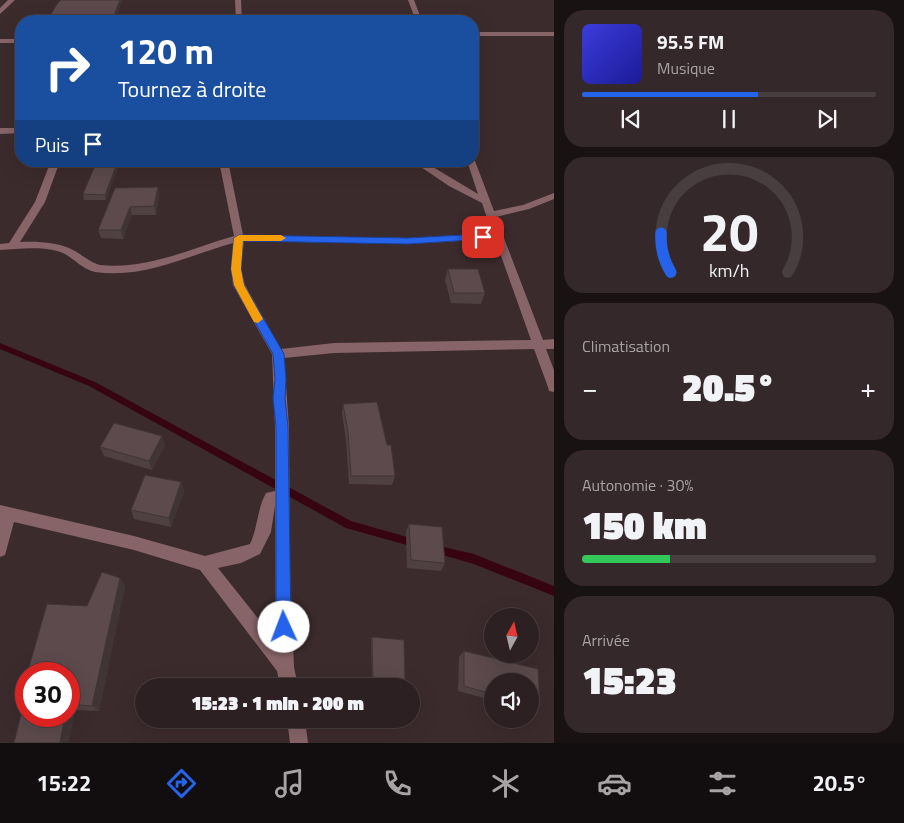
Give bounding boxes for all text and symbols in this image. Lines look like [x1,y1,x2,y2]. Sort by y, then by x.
text: 120 m [118,24,214,78]
text: 95.5 FM [657,27,724,56]
icon: right [35,35,100,100]
text: Musique [657,56,715,80]
text: Tournez à droite [118,72,266,106]
icon: previous [617,105,645,133]
icon: pause [715,105,743,133]
icon: next [813,105,841,133]
text: Puis [35,130,69,159]
icon: arrive [79,130,107,158]
text: 20 [700,192,758,271]
pin [462,216,504,258]
icon: arrive [469,223,497,251]
text: km/h [709,257,749,284]
text: Climatisation [582,334,670,358]
text: 20.5° [682,358,776,416]
text: − [582,366,598,409]
text: + [860,366,876,409]
text: Autonomie · 30% [582,473,694,497]
text: 150 km [582,496,707,554]
position arrow [257,600,309,652]
north arrow [484,608,539,662]
map controls [484,608,539,728]
text: Arrivée [582,628,630,652]
text: 15:23 [582,651,677,709]
speed limit sign: 30 [15,662,80,727]
button: sound [484,673,539,728]
text: 15:23 · 1 min · 200 m [191,688,364,717]
text: 15:22 [37,766,91,800]
icon: directions [164,766,199,801]
icon: music [272,766,307,801]
icon: phone [380,766,415,801]
icon: climate [488,766,523,801]
icon: car [597,766,632,801]
icon: filters [705,766,740,801]
text: 20.5° [813,766,867,800]

